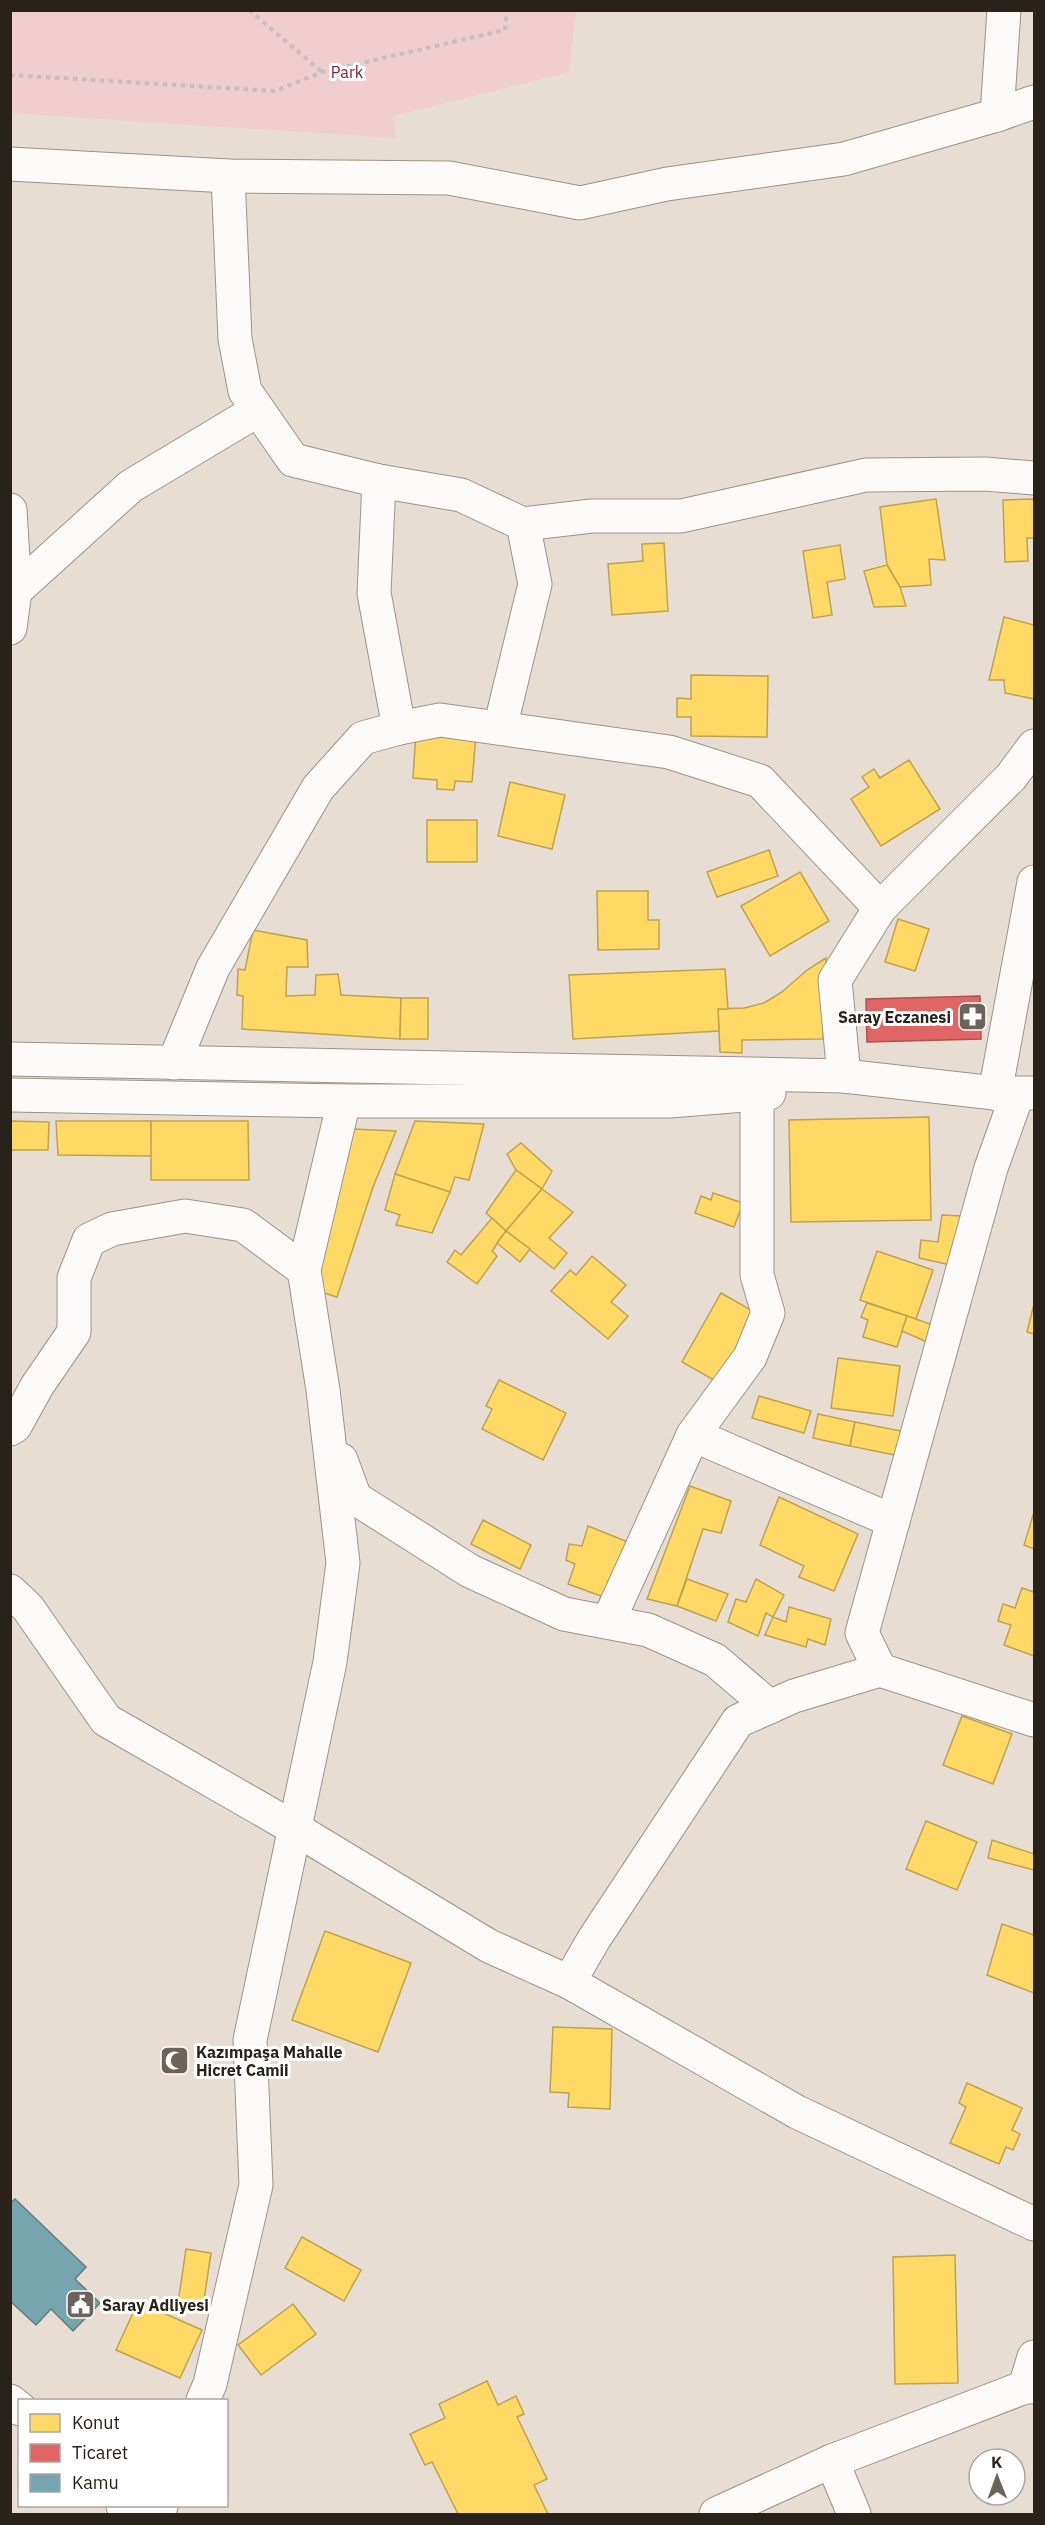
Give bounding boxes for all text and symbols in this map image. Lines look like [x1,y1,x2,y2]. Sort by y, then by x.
park label: Park [331,62,364,82]
pharmacy icon: Saray Eczanesi [956,1001,988,1033]
place label: Saray Eczanesi [838,1007,951,1027]
place label: Kazımpaşa Mahalle Hicret Camii [196,2042,342,2080]
mosque icon: Kazımpaşa Mahalle Hicret Camii [159,2045,191,2077]
public building icon: Saray Adliyesi [65,2289,97,2321]
place label: Saray Adliyesi [102,2295,209,2315]
legend [18,2399,228,2507]
text: Konut [72,2411,120,2434]
text: Ticaret [72,2441,128,2464]
north arrow [967,2447,1027,2507]
text: K [991,2452,1002,2472]
text: Kamu [72,2471,119,2494]

